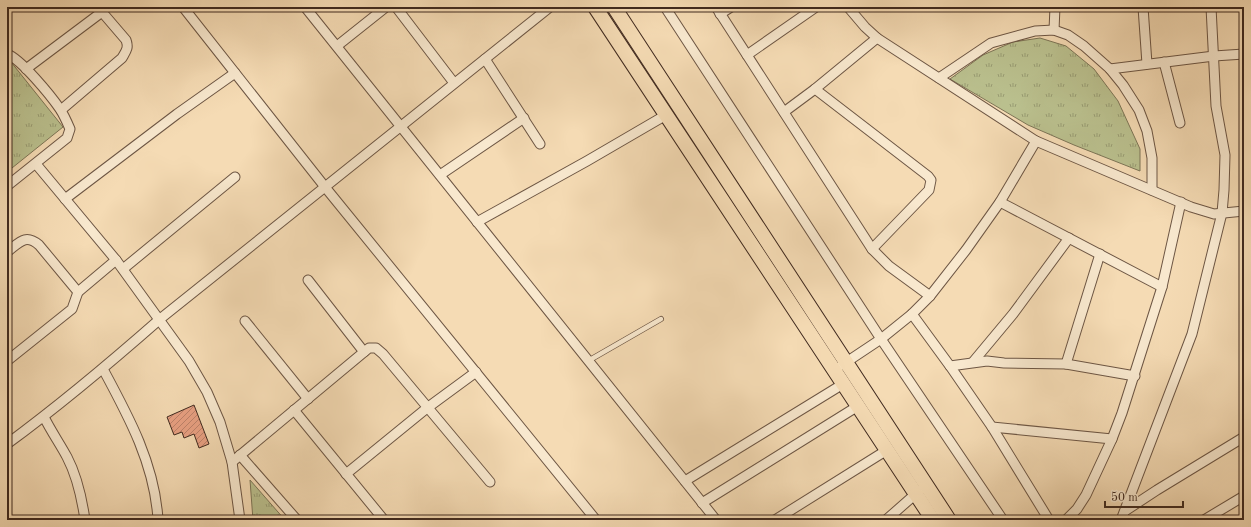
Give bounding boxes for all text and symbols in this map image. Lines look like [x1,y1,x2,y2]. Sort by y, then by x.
scale bar [1105,483,1183,509]
text: 50 m [1111,491,1138,504]

